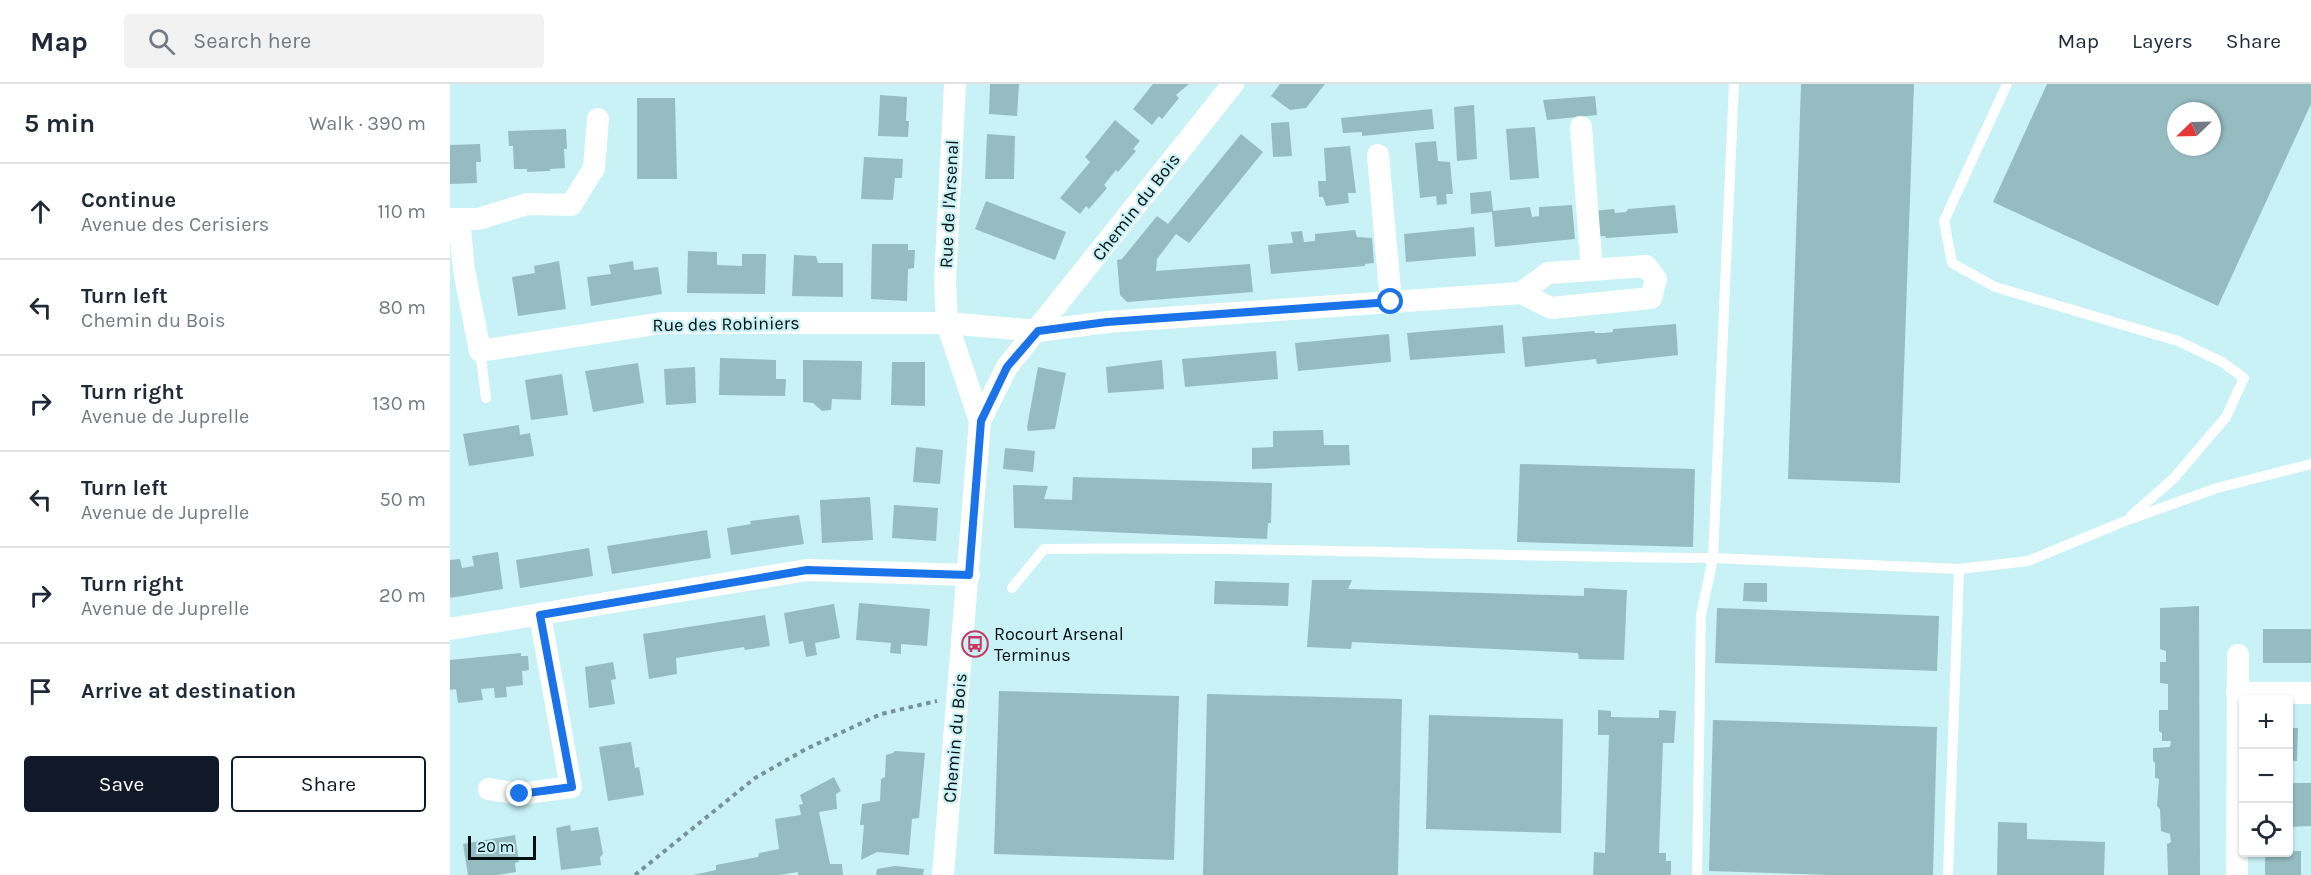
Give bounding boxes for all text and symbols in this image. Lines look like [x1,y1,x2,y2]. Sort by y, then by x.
search box [124,14,544,68]
text: Map [30,25,88,58]
icon: search [145,25,178,58]
text: Search here [193,28,311,54]
text: Map [2057,29,2099,53]
text: Layers [2132,29,2193,53]
text: Share [2226,29,2281,53]
north arrow [2167,102,2221,156]
text: 5 min [24,108,95,139]
text: Walk · 390 m [309,112,426,135]
street label: Rue de l'Arsenal [935,139,963,269]
street label: Chemin du Bois [1087,149,1185,265]
text: Continue [81,187,176,213]
icon: ahead [24,195,57,228]
text: 110 m [377,200,426,223]
text: Avenue des Cerisiers [81,213,269,236]
text: Turn left [81,283,168,309]
route start [1377,288,1403,314]
icon: left [24,291,57,324]
text: 80 m [378,296,426,319]
text: Chemin du Bois [81,309,226,332]
street label: Rue des Robiniers [652,312,800,336]
text: Turn right [81,379,184,405]
icon: right [24,387,57,420]
text: 130 m [372,392,426,415]
text: Avenue de Juprelle [81,405,249,428]
text: Turn left [81,475,168,501]
icon: left [24,483,57,516]
text: 50 m [379,488,426,511]
text: Avenue de Juprelle [81,501,249,524]
text: Turn right [81,571,184,597]
icon: right [24,579,57,612]
text: 20 m [379,584,426,607]
text: Avenue de Juprelle [81,597,249,620]
place label: Rocourt Arsenal Terminus [994,623,1124,666]
bus stop icon: Rocourt Arsenal Terminus [960,629,990,659]
street label: Chemin du Bois [938,672,972,804]
icon: arrive [24,675,57,708]
text: Arrive at destination [81,678,296,704]
map controls [2239,695,2293,857]
button: + [2239,695,2293,749]
button: − [2239,749,2293,803]
button: Save [24,756,219,812]
button: Share [231,756,426,812]
route end [506,780,532,806]
button: locate [2239,803,2293,857]
scale bar [468,833,536,860]
text: 20 m [477,837,515,856]

